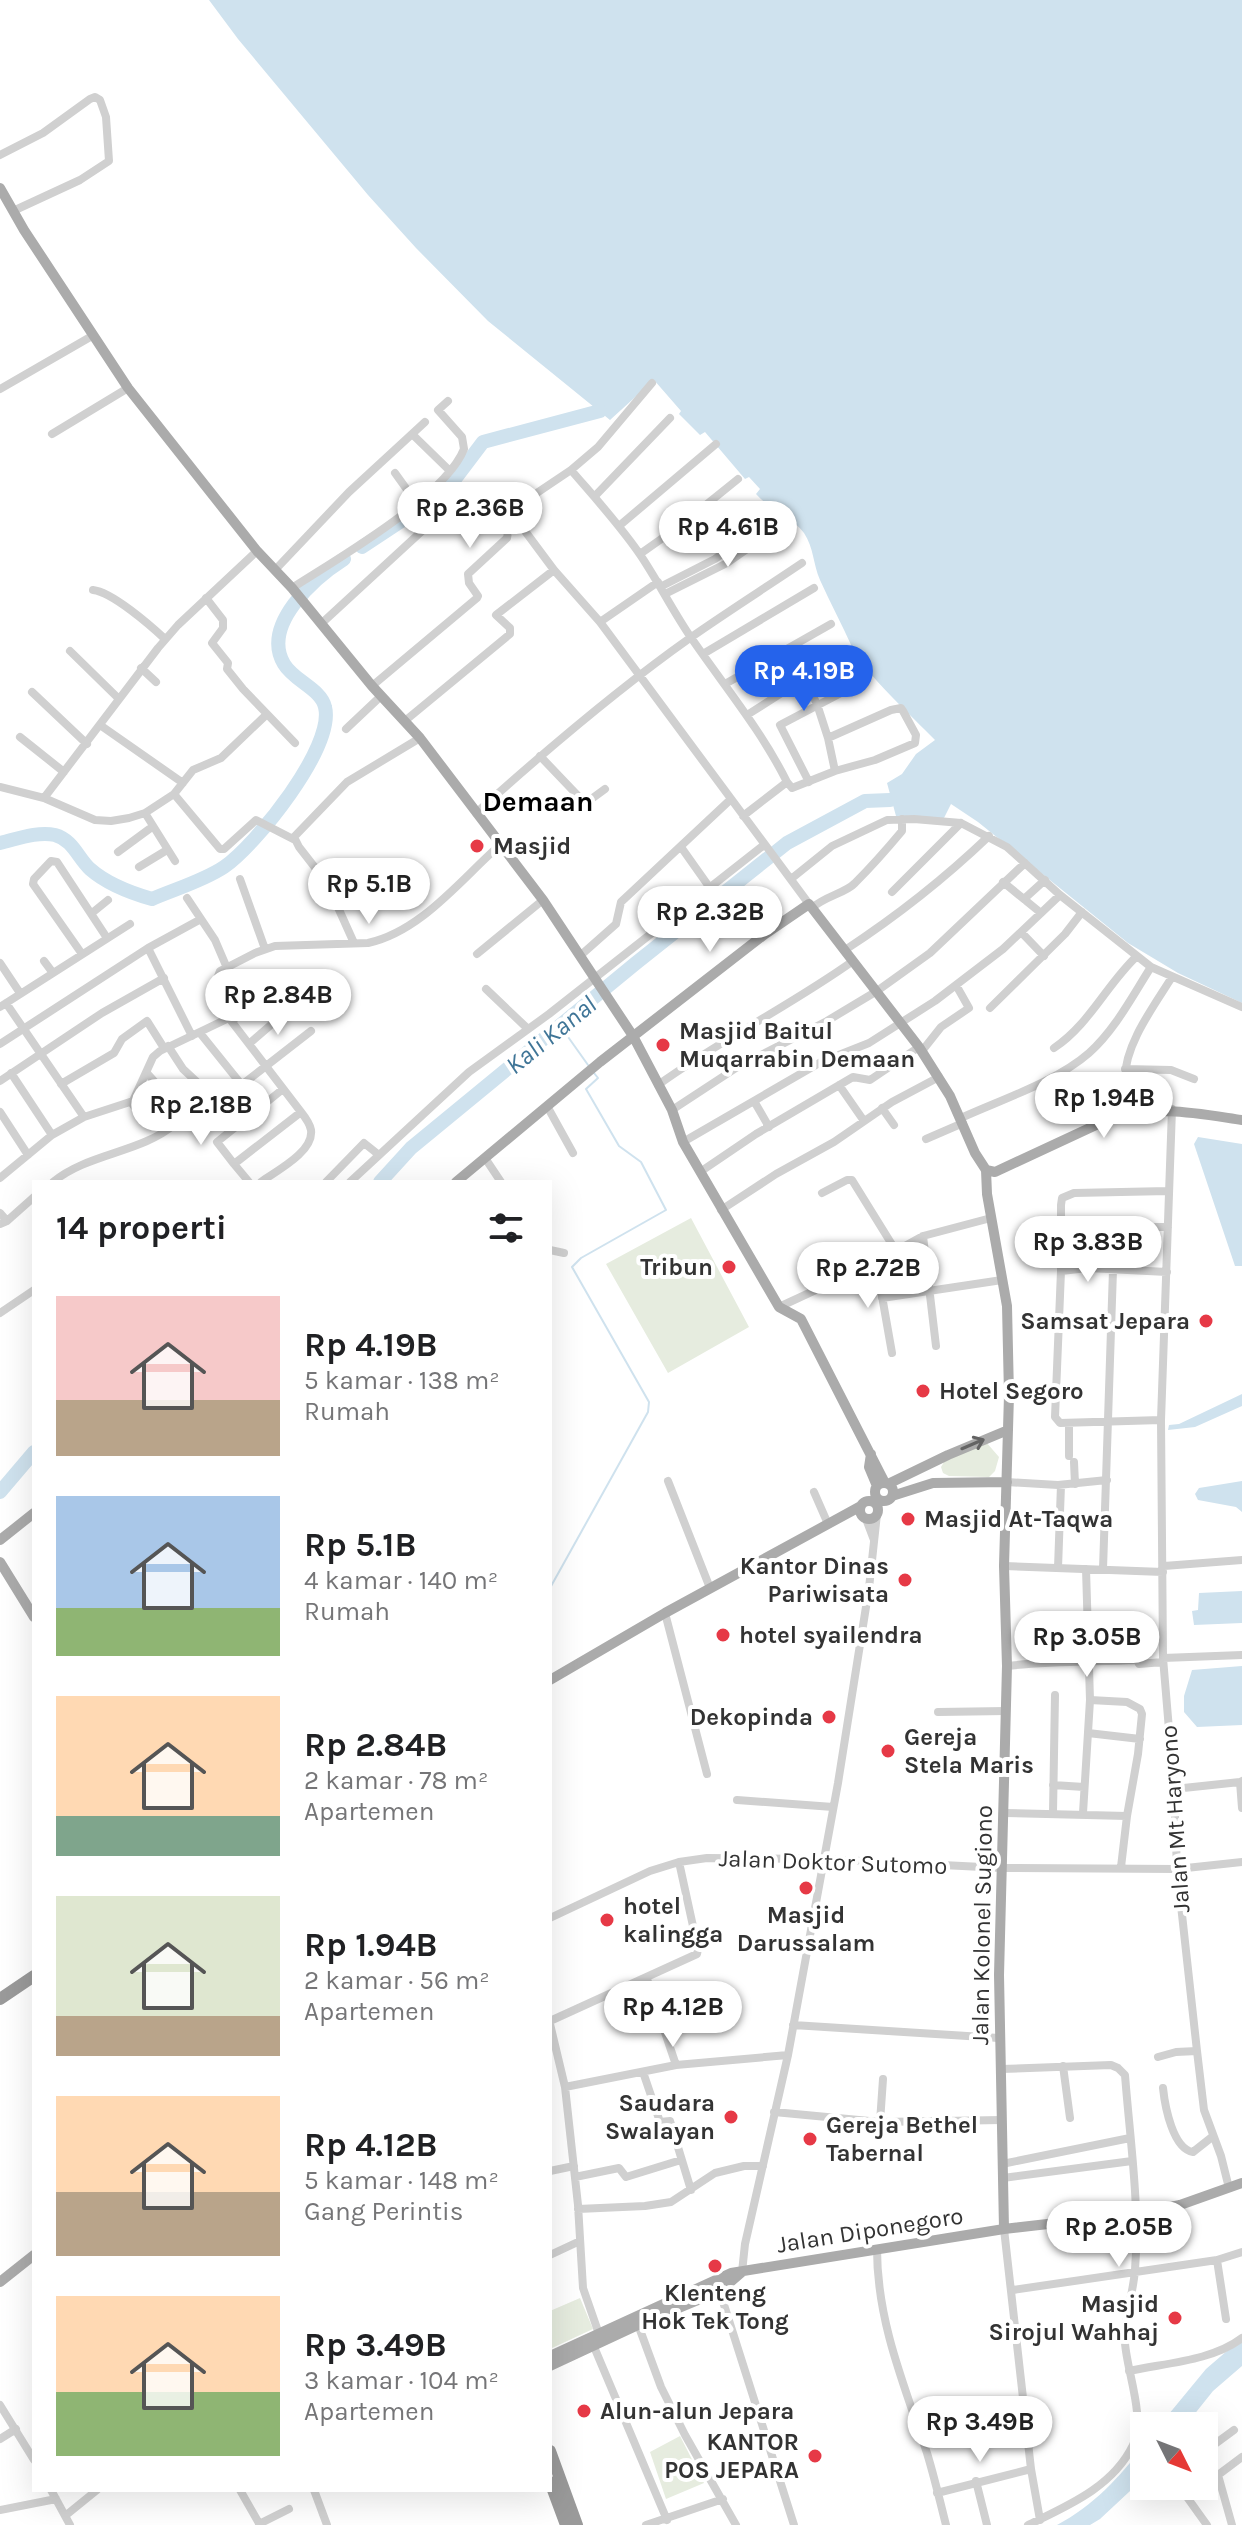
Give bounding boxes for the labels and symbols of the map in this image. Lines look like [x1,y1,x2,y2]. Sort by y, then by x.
pin: Rp 2.36B [387,482,553,550]
pin: Rp 4.61B [645,501,811,569]
pin: Rp 4.19B [721,645,887,713]
district label: Demaan [483,785,593,818]
place label: Masjid [493,832,571,860]
marker: Masjid [468,837,486,855]
pin: Rp 5.1B [295,858,443,926]
pin: Rp 2.32B [627,886,793,954]
pin: Rp 2.84B [195,969,361,1037]
water label: Kali Kanal [499,989,603,1081]
place label: Masjid Baitul Muqarrabin Demaan [679,1017,915,1073]
marker: Masjid Baitul Muqarrabin Demaan [654,1036,672,1054]
pin: Rp 1.94B [1021,1072,1187,1140]
pin: Rp 2.18B [118,1079,284,1147]
pin: Rp 3.83B [1005,1216,1171,1284]
pin: Rp 2.72B [785,1242,951,1310]
place label: Tribun [640,1253,713,1281]
marker: Tribun [720,1258,738,1276]
place label: Samsat Jepara [1020,1307,1190,1335]
marker: Samsat Jepara [1197,1312,1215,1330]
place label: Hotel Segoro [939,1377,1084,1405]
marker: Hotel Segoro [914,1382,932,1400]
one-way arrow [960,1436,985,1451]
place label: Masjid At-Taqwa [924,1505,1113,1533]
marker: Masjid At-Taqwa [899,1510,917,1528]
place label: Kantor Dinas Pariwisata [740,1552,889,1608]
marker: Kantor Dinas Pariwisata [896,1571,914,1589]
pin: Rp 3.05B [1004,1611,1170,1679]
place label: hotel syailendra [739,1621,923,1649]
marker: hotel syailendra [714,1626,732,1644]
place label: Dekopinda [690,1703,813,1731]
marker: Dekopinda [820,1708,838,1726]
place label: Gereja Stela Maris [904,1723,1034,1779]
street label: Jalan Mt Haryono [1154,1724,1196,1914]
marker: Gereja Stela Maris [879,1742,897,1760]
street label: Jalan Kolonel Sugiono [966,1805,998,2045]
street label: Jalan Doktor Sutomo [718,1844,948,1880]
marker: Masjid Darussalam [797,1879,815,1897]
place label: hotel kalingga [623,1892,723,1948]
place label: Masjid Darussalam [737,1901,875,1957]
marker: hotel kalingga [598,1911,616,1929]
pin: Rp 4.12B [590,1981,756,2049]
place label: Saudara Swalayan [605,2089,715,2145]
marker: Saudara Swalayan [722,2108,740,2126]
place label: Gereja Bethel Tabernal [826,2111,978,2167]
marker: Gereja Bethel Tabernal [801,2130,819,2148]
street label: Jalan Diponegoro [775,2201,965,2259]
pin: Rp 2.05B [1036,2201,1202,2269]
marker: Klenteng Hok Tek Tong [706,2257,724,2275]
place label: Klenteng Hok Tek Tong [641,2279,789,2335]
place label: Masjid Sirojul Wahhaj [989,2290,1159,2346]
marker: Masjid Sirojul Wahhaj [1166,2309,1184,2327]
pin: Rp 3.49B [897,2396,1063,2464]
place label: Alun-alun Jepara [600,2397,794,2425]
marker: Alun-alun Jepara [575,2402,593,2420]
north arrow [1130,2412,1218,2500]
place label: KANTOR POS JEPARA [664,2428,799,2484]
marker: KANTOR POS JEPARA [806,2447,824,2465]

